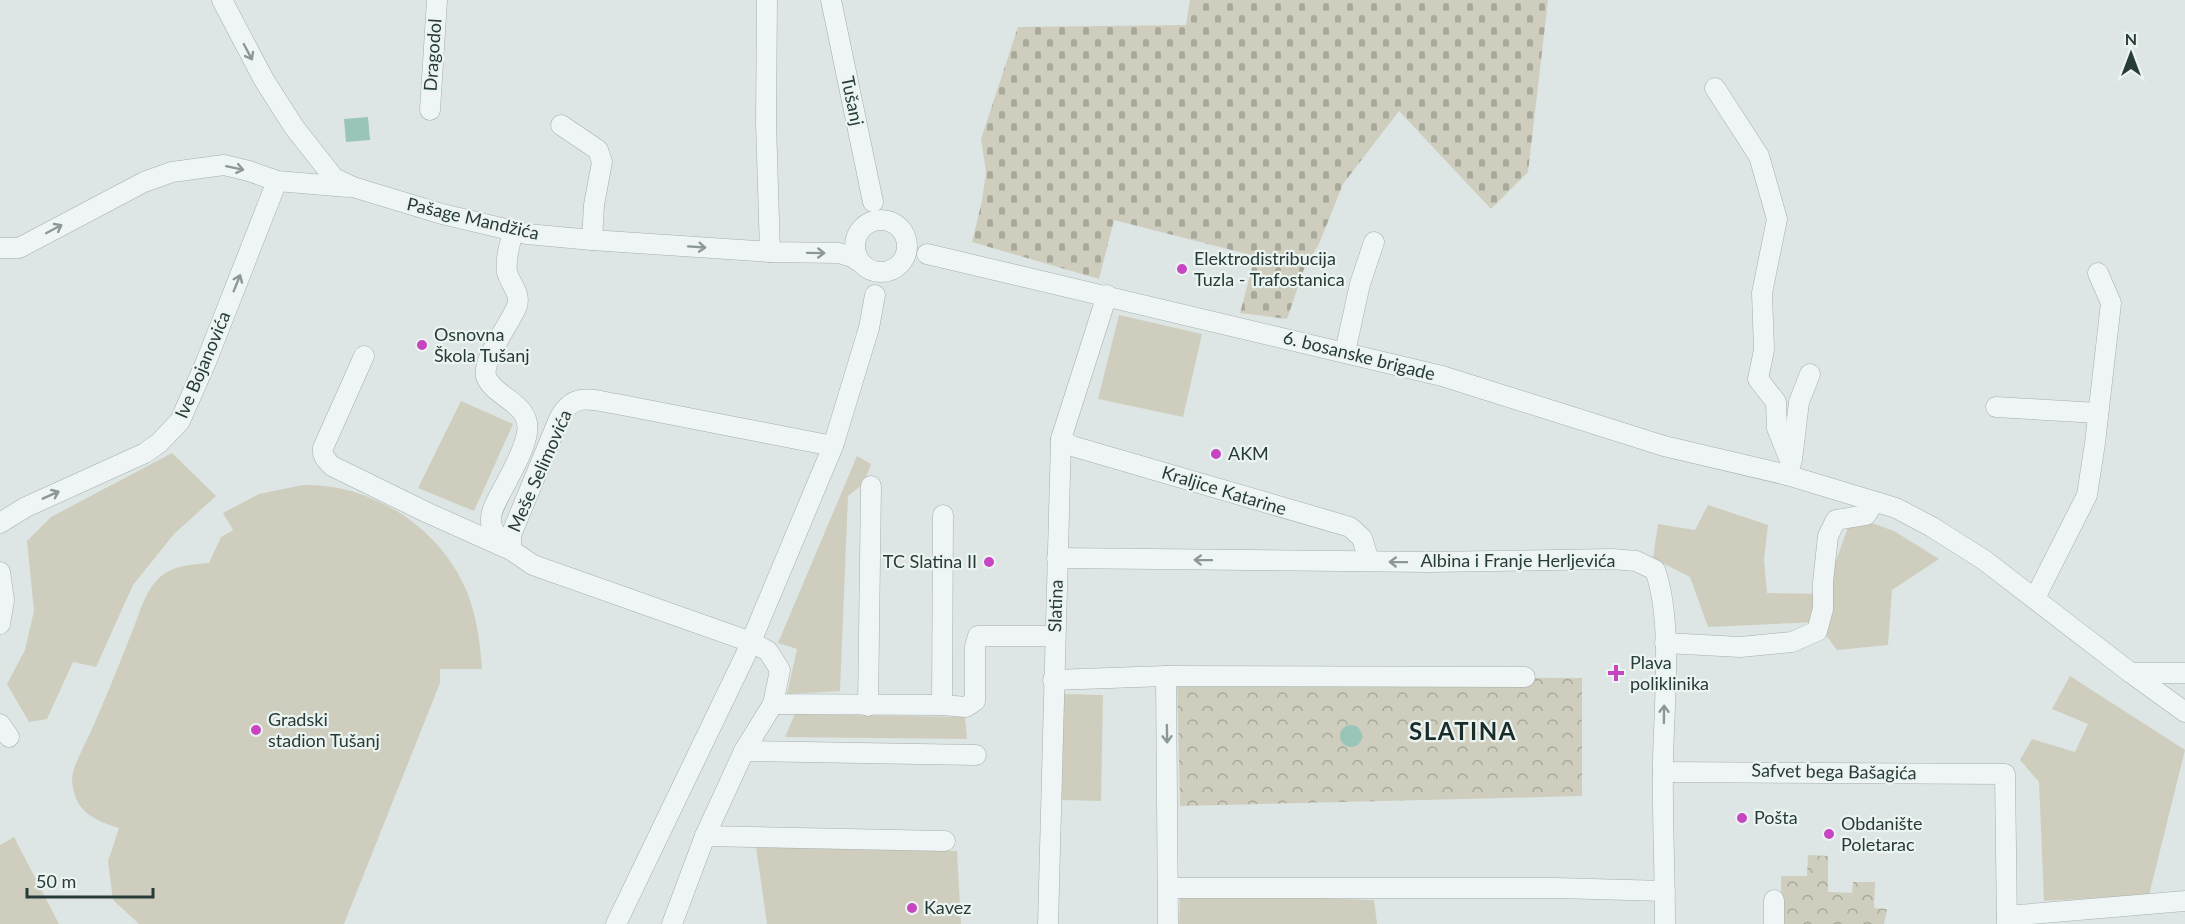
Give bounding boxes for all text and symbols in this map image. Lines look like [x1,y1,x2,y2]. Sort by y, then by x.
street label: Dragodol [418,18,446,92]
north arrow [2101,24,2161,84]
text: N [2125,29,2137,48]
one-way arrow [242,43,254,60]
street label: Tušanj [837,74,869,127]
one-way arrow [225,162,244,174]
street label: Pašage Mandžića [405,192,541,244]
one-way arrow [44,223,62,234]
one-way arrow [686,242,706,253]
one-way arrow [806,247,826,258]
place label: Elektrodistribucija Tuzla - Trafostanica [1194,247,1345,290]
marker: Elektrodistribucija Tuzla - Trafostanica [1175,262,1189,276]
one-way arrow [232,274,243,293]
street label: Ive Bojanovića [170,308,234,421]
place label: Osnovna Škola Tušanj [434,323,530,366]
street label: 6. bosanske brigade [1281,326,1437,385]
marker: Osnovna Škola Tušanj [415,338,429,352]
street label: Meše Selimovića [502,406,576,535]
place label: AKM [1228,442,1269,464]
marker: AKM [1209,447,1223,461]
street label: Kraljice Katarine [1159,461,1289,519]
one-way arrow [42,489,60,500]
street label: Albina i Franje Herljevića [1420,549,1616,571]
place label: TC Slatina II [883,550,977,572]
one-way arrow [1193,554,1213,566]
marker: TC Slatina II [982,555,996,569]
one-way arrow [1388,556,1408,568]
street label: Slatina [1043,579,1067,633]
place label: Plava poliklinika [1630,651,1709,694]
marker: Plava poliklinika [1607,664,1625,682]
one-way arrow [1658,704,1670,724]
place label: Gradski stadion Tušanj [268,708,380,751]
district label: SLATINA [1409,716,1517,745]
marker: Gradski stadion Tušanj [249,723,263,737]
one-way arrow [1161,724,1172,744]
street label: Safvet bega Bašagića [1751,759,1917,783]
place label: Pošta [1754,806,1798,828]
marker: Pošta [1735,811,1749,825]
place label: Obdanište Poletarac [1841,812,1922,855]
marker: Obdanište Poletarac [1822,827,1836,841]
scale bar [27,861,153,899]
text: 50 m [36,870,76,892]
place label: Kavez [924,896,971,918]
marker: Kavez [905,901,919,915]

